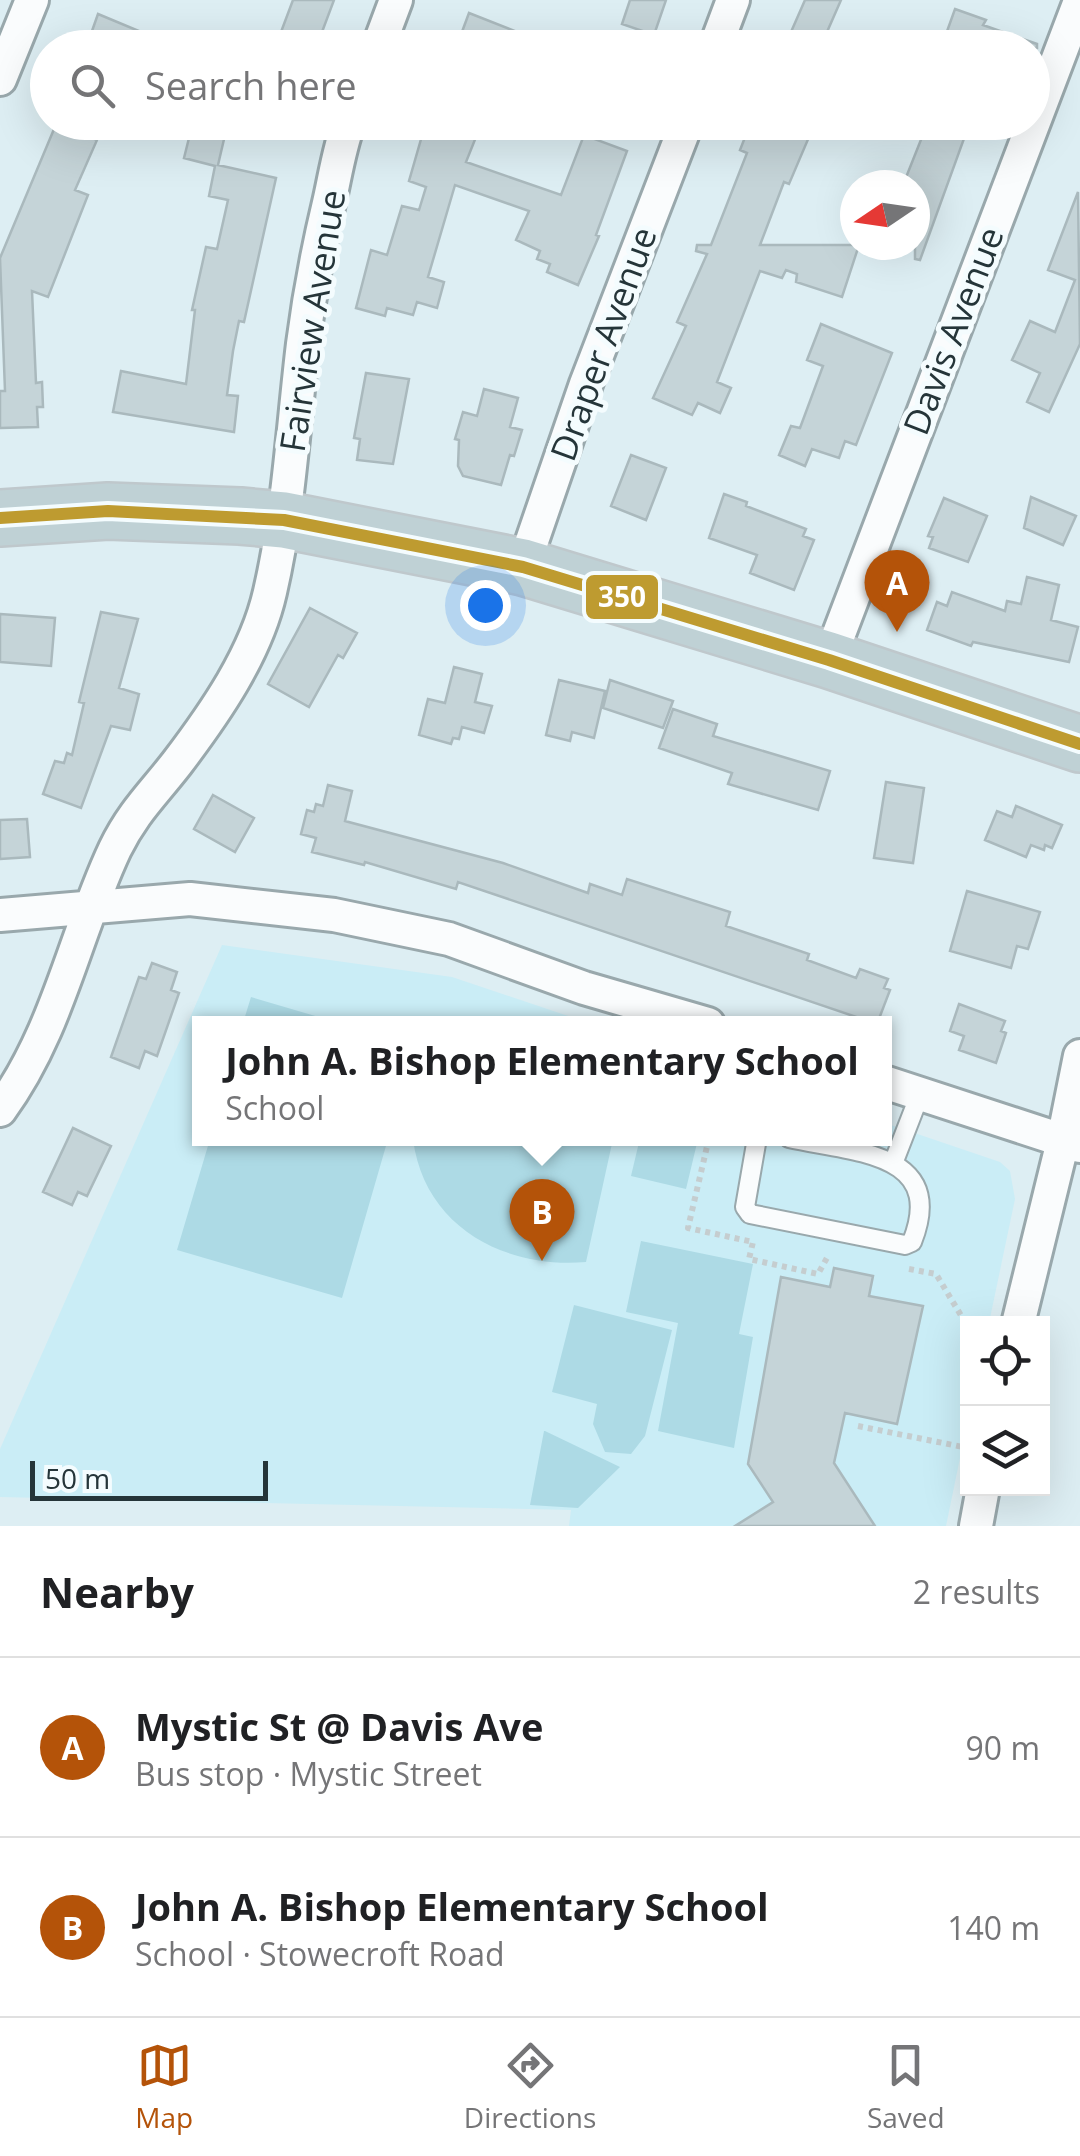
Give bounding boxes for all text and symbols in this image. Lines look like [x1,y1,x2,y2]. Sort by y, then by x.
search box [30,30,1050,140]
icon: search [65,58,120,113]
text: Search here [145,59,357,111]
north arrow [840,170,930,260]
street label: Fairview Avenue [268,186,355,455]
street label: Draper Avenue [539,220,667,467]
street label: Davis Avenue [891,220,1014,441]
pin: A [864,550,930,632]
line badge: 350 [584,573,660,621]
text: 350 [598,577,646,615]
your location [460,580,511,631]
popup [192,1016,892,1146]
text: John A. Bishop Elementary School [225,1034,859,1086]
text: School [225,1086,324,1129]
pin: B [510,1178,574,1261]
map controls [960,1316,1050,1496]
button: locate [960,1316,1050,1406]
button: layers [960,1406,1050,1496]
scale bar [30,1456,268,1500]
text: 50 m [45,1459,110,1497]
text: Nearby [40,1563,194,1620]
text: 2 results [913,1570,1040,1613]
text: Mystic St @ Davis Ave [135,1700,543,1752]
text: A [61,1726,84,1769]
text: 90 m [965,1726,1040,1769]
text: Bus stop · Mystic Street [135,1752,482,1795]
text: John A. Bishop Elementary School [135,1880,769,1932]
text: B [62,1906,83,1949]
text: 140 m [947,1906,1040,1949]
text: School · Stowecroft Road [135,1932,505,1975]
tab: Map [135,2038,193,2136]
tab: Directions [464,2038,596,2136]
tab: Saved [867,2038,945,2136]

